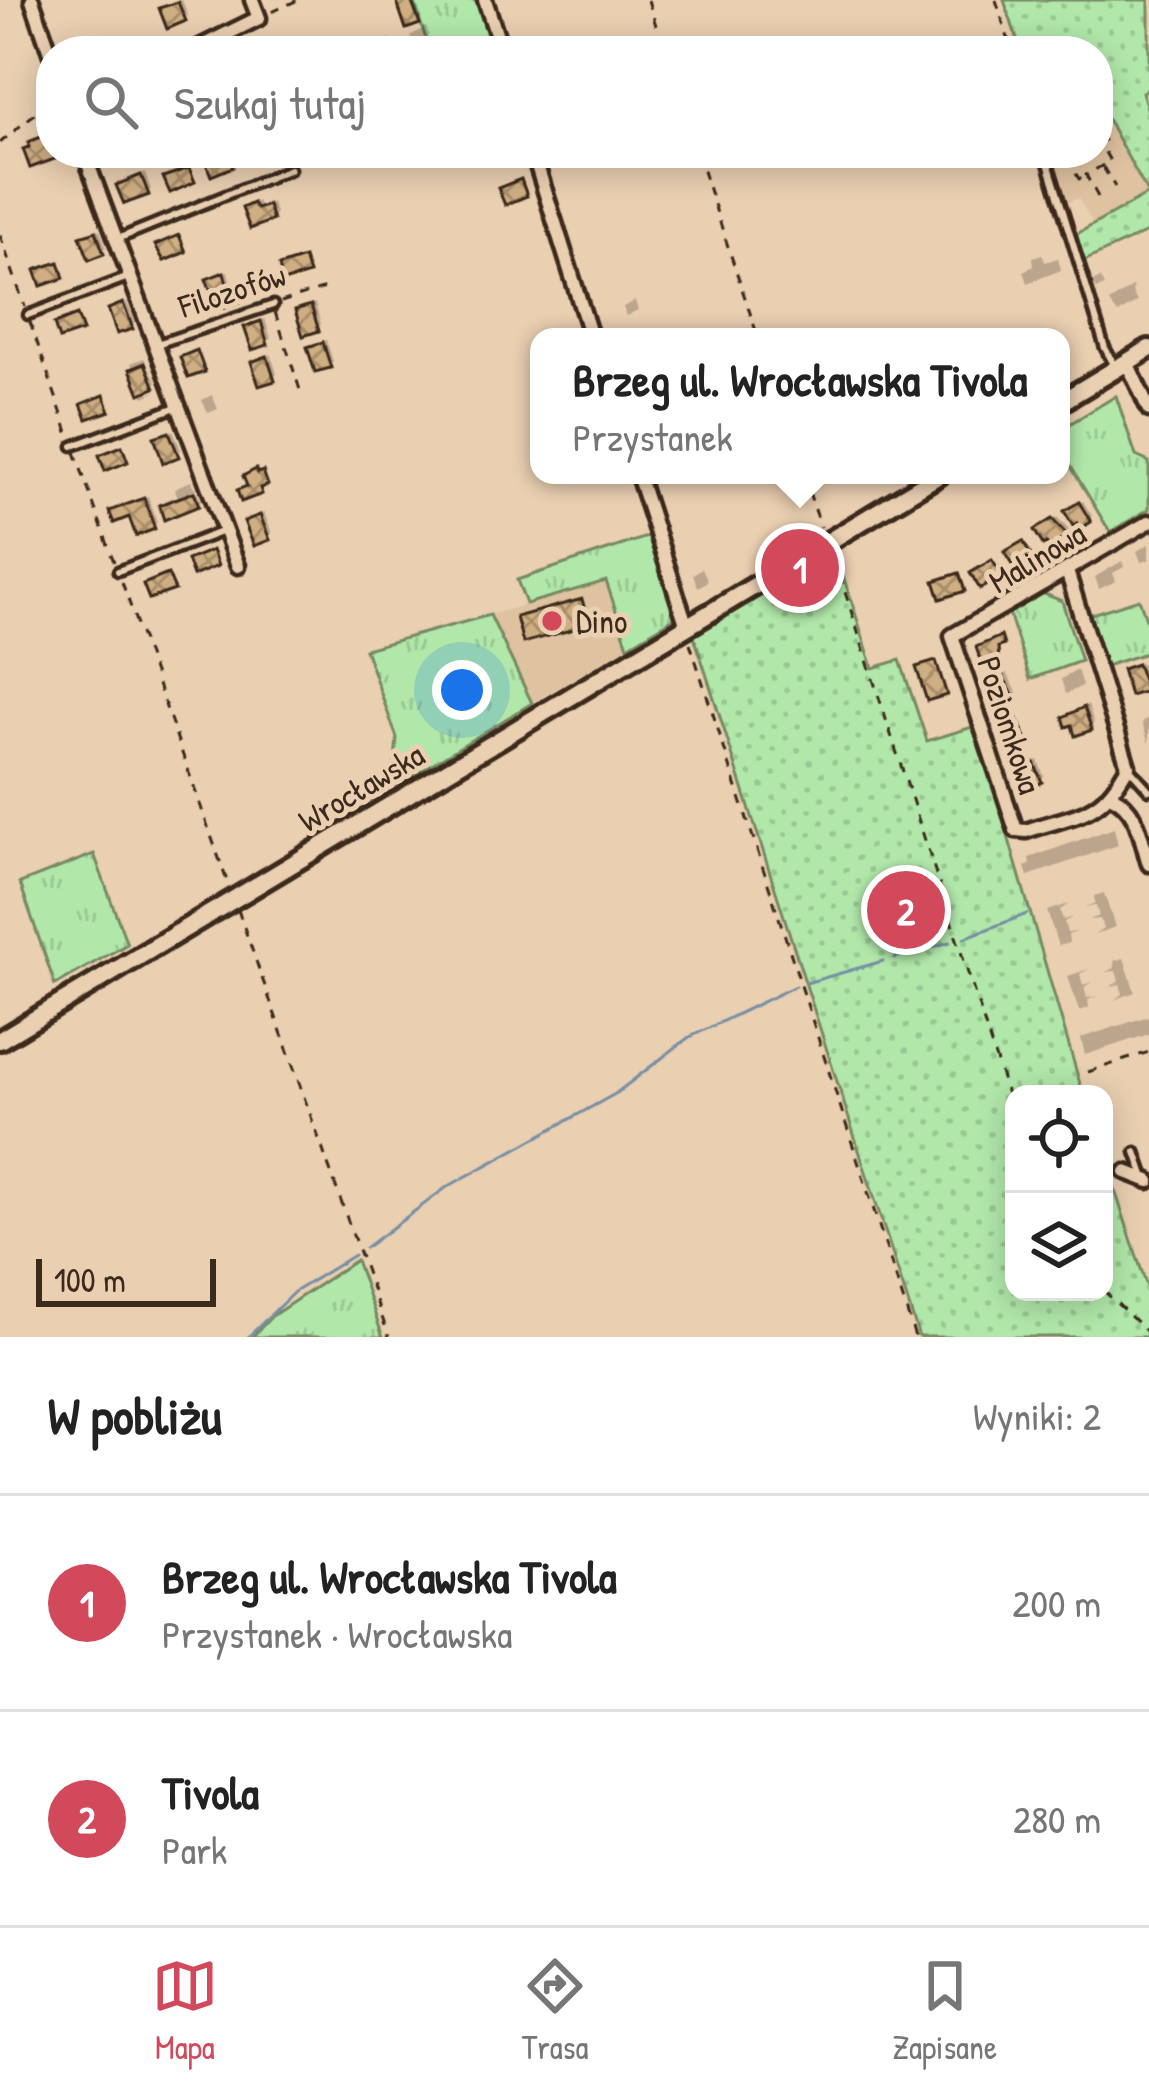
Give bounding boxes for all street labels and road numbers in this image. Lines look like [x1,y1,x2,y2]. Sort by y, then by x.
street label: Filozofów [172,252,291,328]
street label: Malinowa [981,511,1093,603]
street label: Poziomkowa [967,651,1053,799]
street label: Wrocławska [290,732,432,842]

